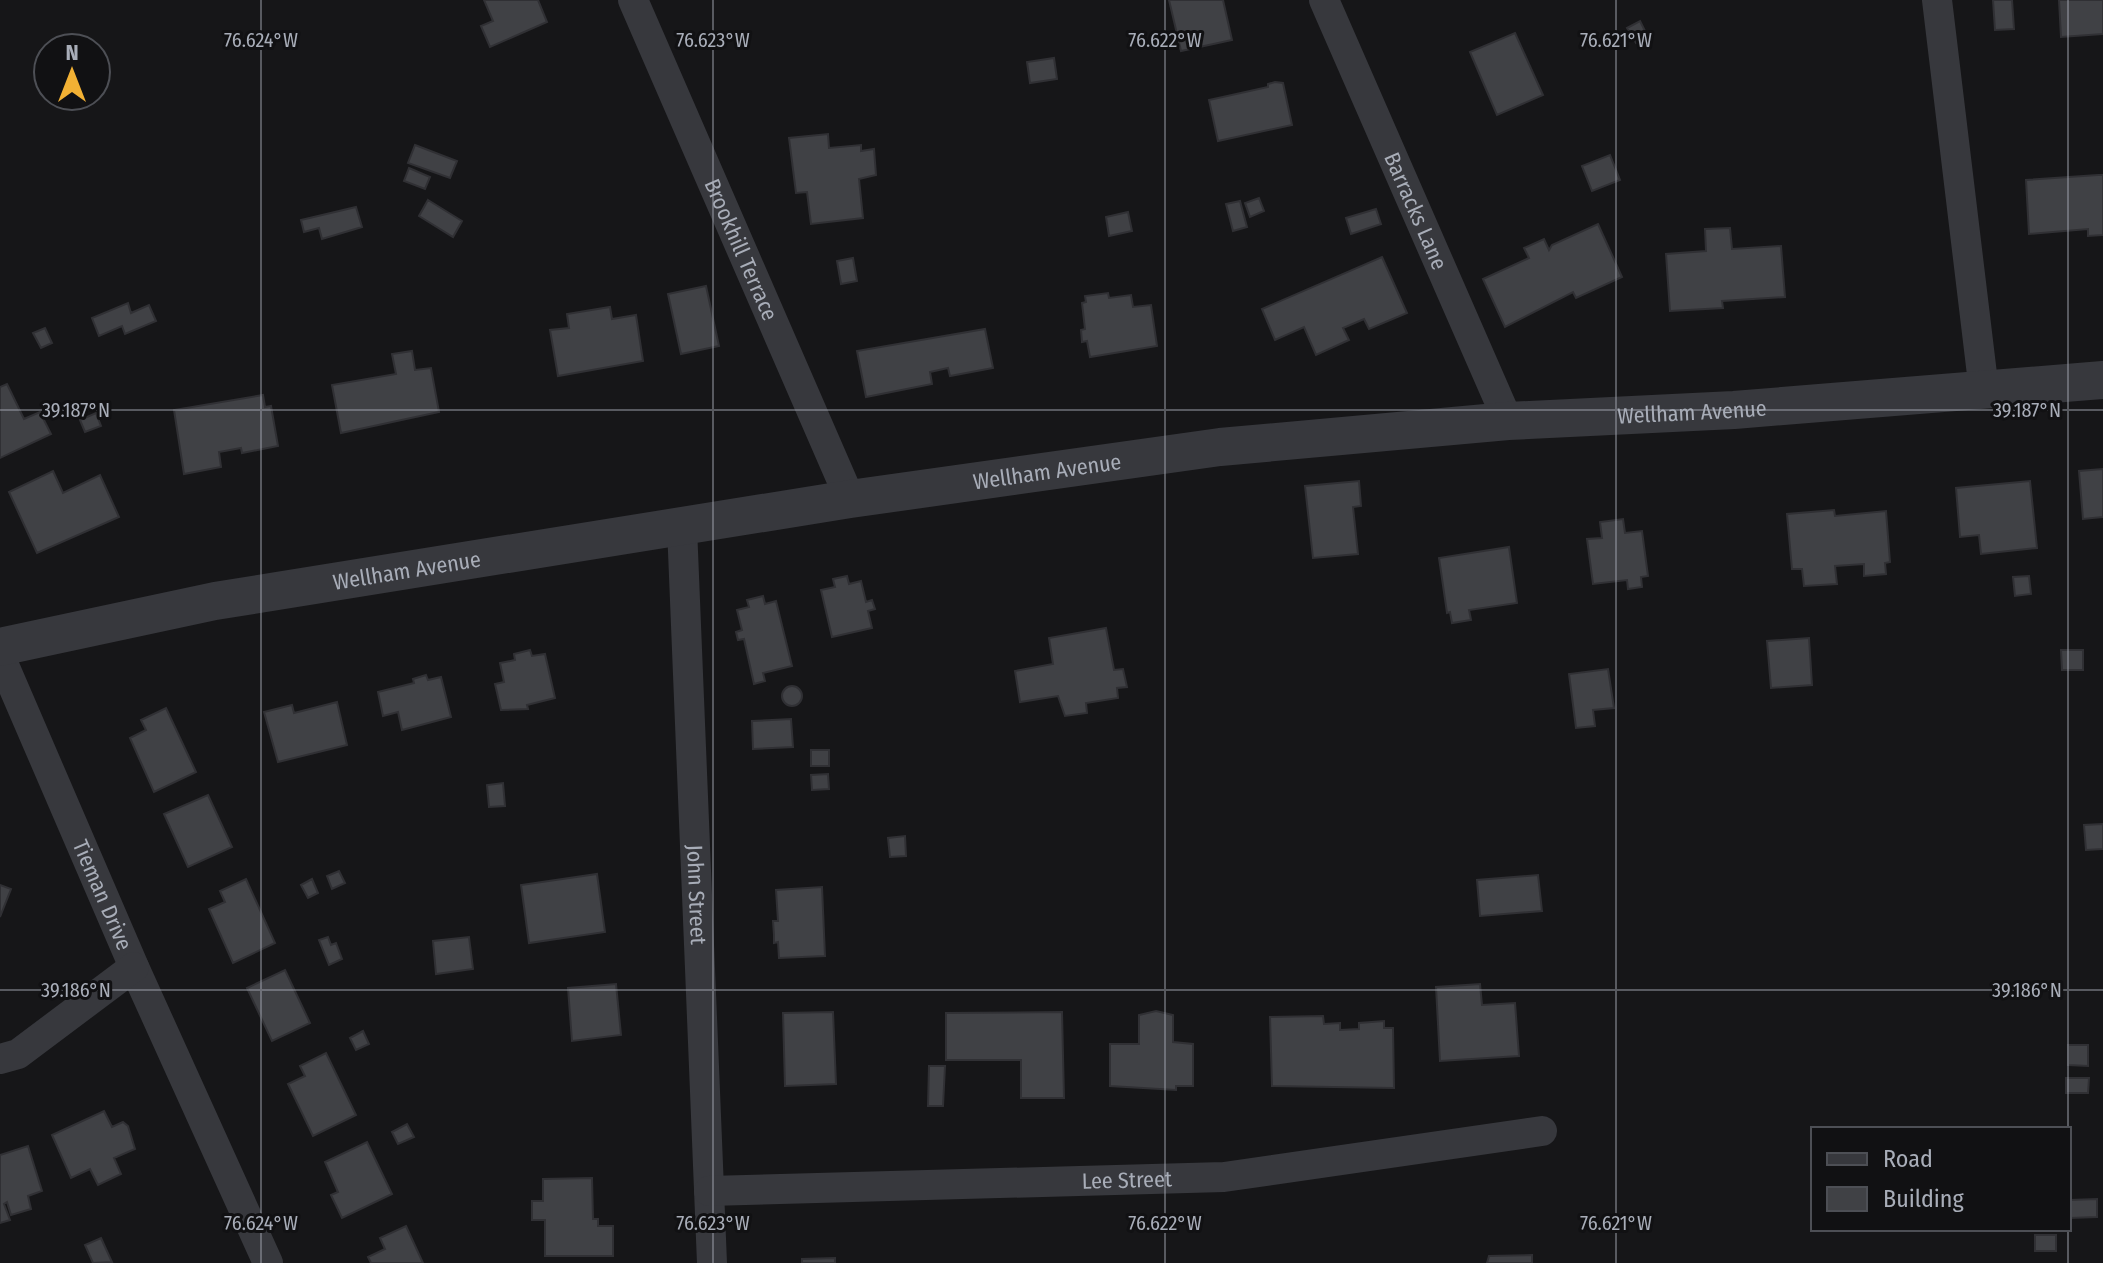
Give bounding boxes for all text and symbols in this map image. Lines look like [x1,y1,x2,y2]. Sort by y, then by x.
text: 76.624°W [224,28,298,52]
text: 76.623°W [676,28,750,52]
text: 76.622°W [1128,28,1202,52]
text: 76.621°W [1580,28,1652,52]
north arrow [32,32,112,112]
text: N [65,39,79,66]
street label: Barracks Lane [1379,148,1454,274]
street label: Brookhill Terrace [699,174,784,324]
street label: Wellham Avenue [1617,394,1768,429]
text: 39.187°N [42,398,110,422]
text: 39.187°N [1993,398,2061,422]
street label: Wellham Avenue [971,448,1123,495]
street label: Wellham Avenue [331,545,483,595]
street label: Tieman Drive [67,835,139,954]
street label: John Street [681,844,713,946]
text: 39.186°N [41,978,111,1002]
text: 39.186°N [1992,978,2062,1002]
legend [1811,1127,2071,1231]
text: Road [1883,1145,1933,1173]
street label: Lee Street [1081,1165,1173,1194]
text: Building [1883,1185,1965,1213]
text: 76.624°W [224,1211,298,1235]
text: 76.623°W [676,1211,750,1235]
text: 76.622°W [1128,1211,1202,1235]
text: 76.621°W [1580,1211,1652,1235]

